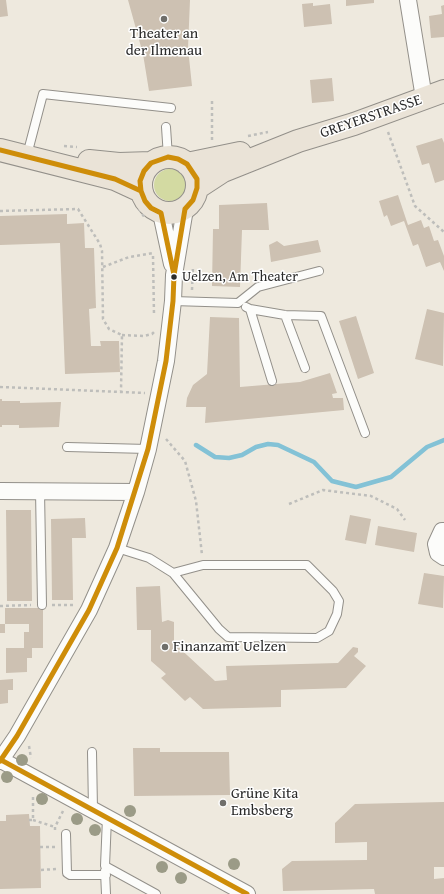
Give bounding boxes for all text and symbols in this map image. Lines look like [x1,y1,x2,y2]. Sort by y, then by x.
marker: Theater an der Ilmenau [159,14,169,24]
place label: Theater an der Ilmenau [126,25,202,60]
street label: GREYERSTRASSE [318,91,424,143]
place label: Uelzen, Am Theater [182,269,298,285]
marker: Uelzen, Am Theater [169,272,179,282]
place label: Finanzamt Uelzen [173,638,286,656]
marker: Finanzamt Uelzen [160,642,170,652]
place label: Grüne Kita Embsberg [231,785,298,820]
marker: Grüne Kita Embsberg [218,798,228,808]

